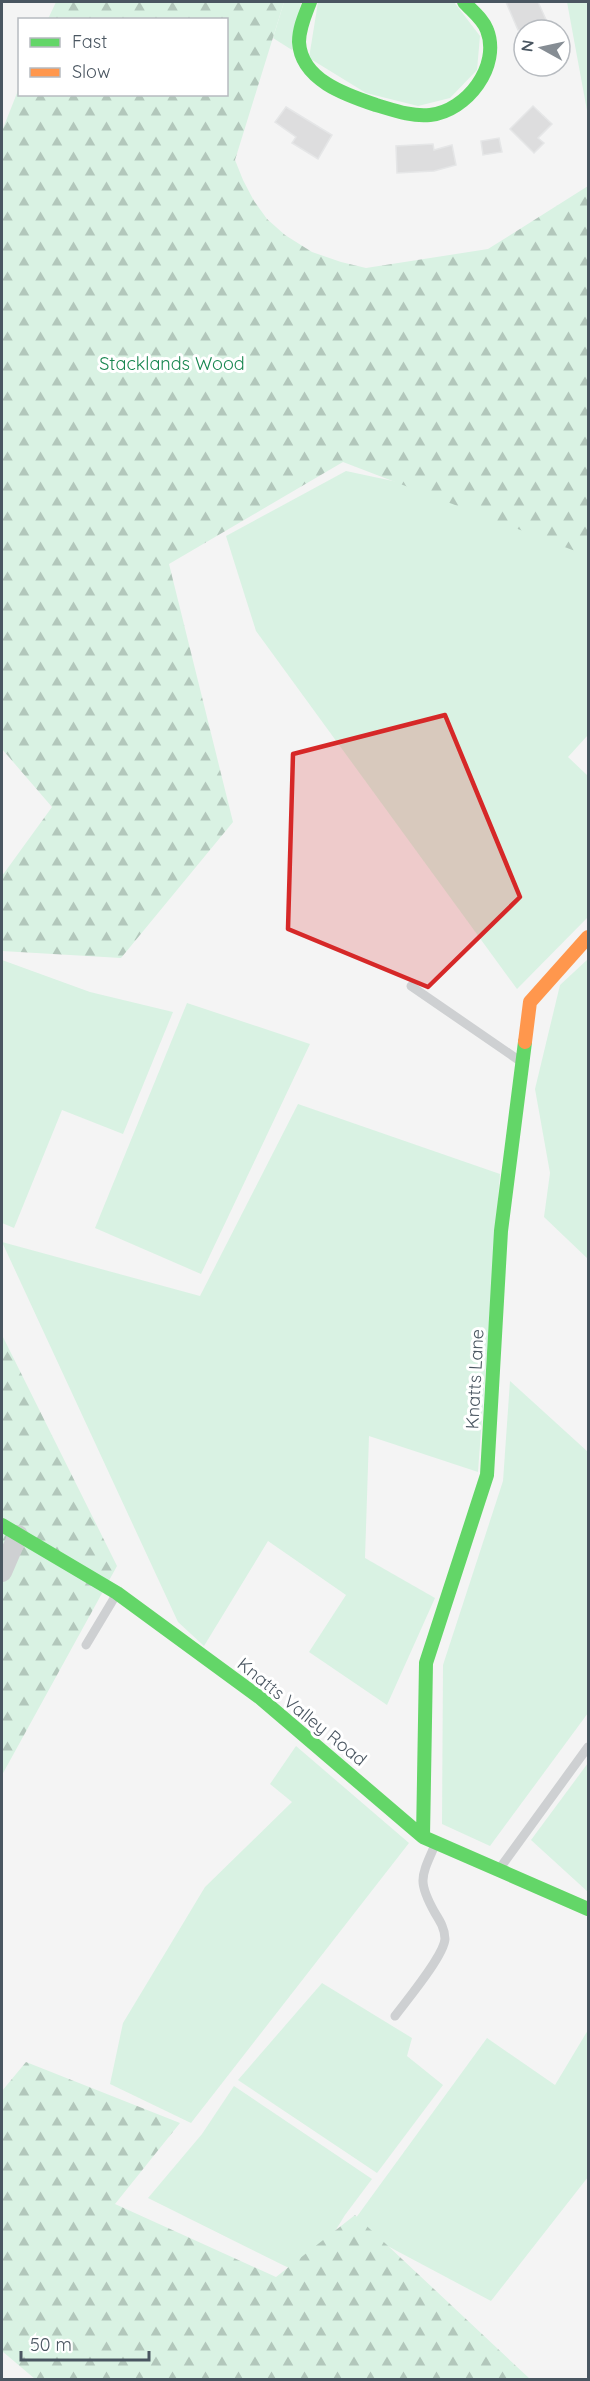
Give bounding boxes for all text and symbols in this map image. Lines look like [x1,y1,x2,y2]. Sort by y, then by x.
legend [18,18,228,96]
north arrow [512,18,572,78]
text: Fast [72,30,107,53]
text: N [516,39,538,53]
text: Slow [72,60,110,83]
park label: Stacklands Wood [99,352,245,375]
street label: Knatts Lane [460,1328,489,1430]
street label: Knatts Valley Road [233,1652,372,1771]
scale bar [21,2324,148,2362]
text: 50 m [30,2333,72,2356]

